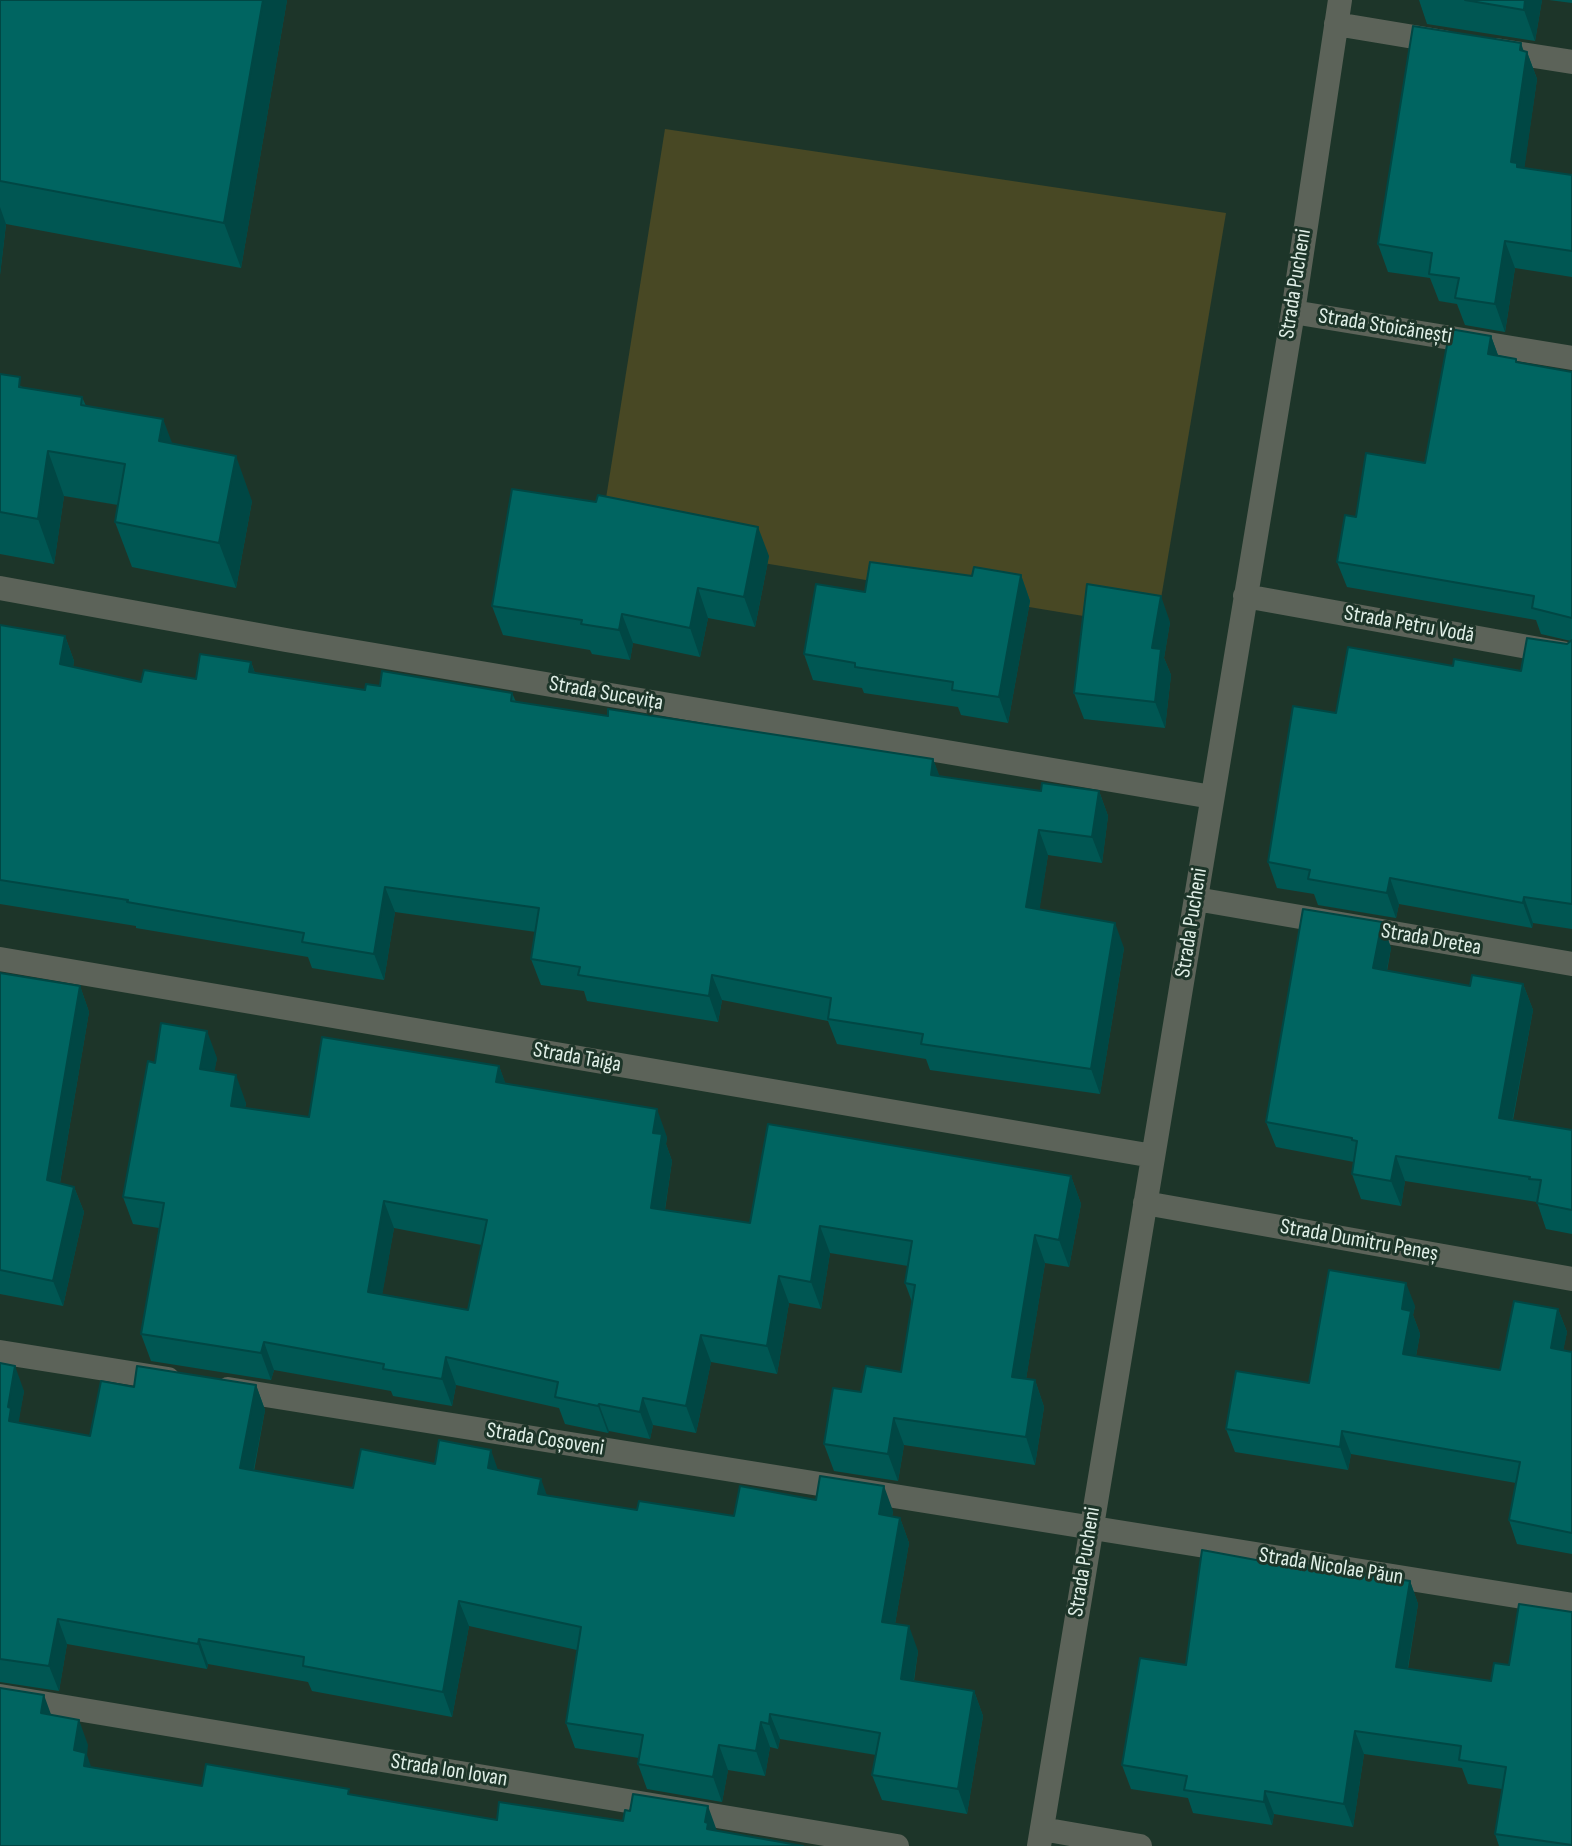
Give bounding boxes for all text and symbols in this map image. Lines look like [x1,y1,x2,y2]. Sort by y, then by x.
street label: Strada Pucheni [1274,227,1318,341]
street label: Strada Stoicănești [1316,303,1454,351]
street label: Strada Petru Vodă [1342,601,1476,649]
street label: Strada Sucevița [547,671,665,717]
street label: Strada Pucheni [1170,866,1214,980]
street label: Strada Dretea [1379,918,1483,962]
street label: Strada Taiga [531,1037,623,1079]
street label: Strada Dumitru Peneș [1278,1214,1440,1268]
street label: Strada Coșoveni [484,1418,606,1462]
street label: Strada Pucheni [1063,1505,1107,1619]
street label: Strada Nicolae Păun [1257,1543,1405,1591]
street label: Strada Ion Iovan [389,1749,509,1793]

